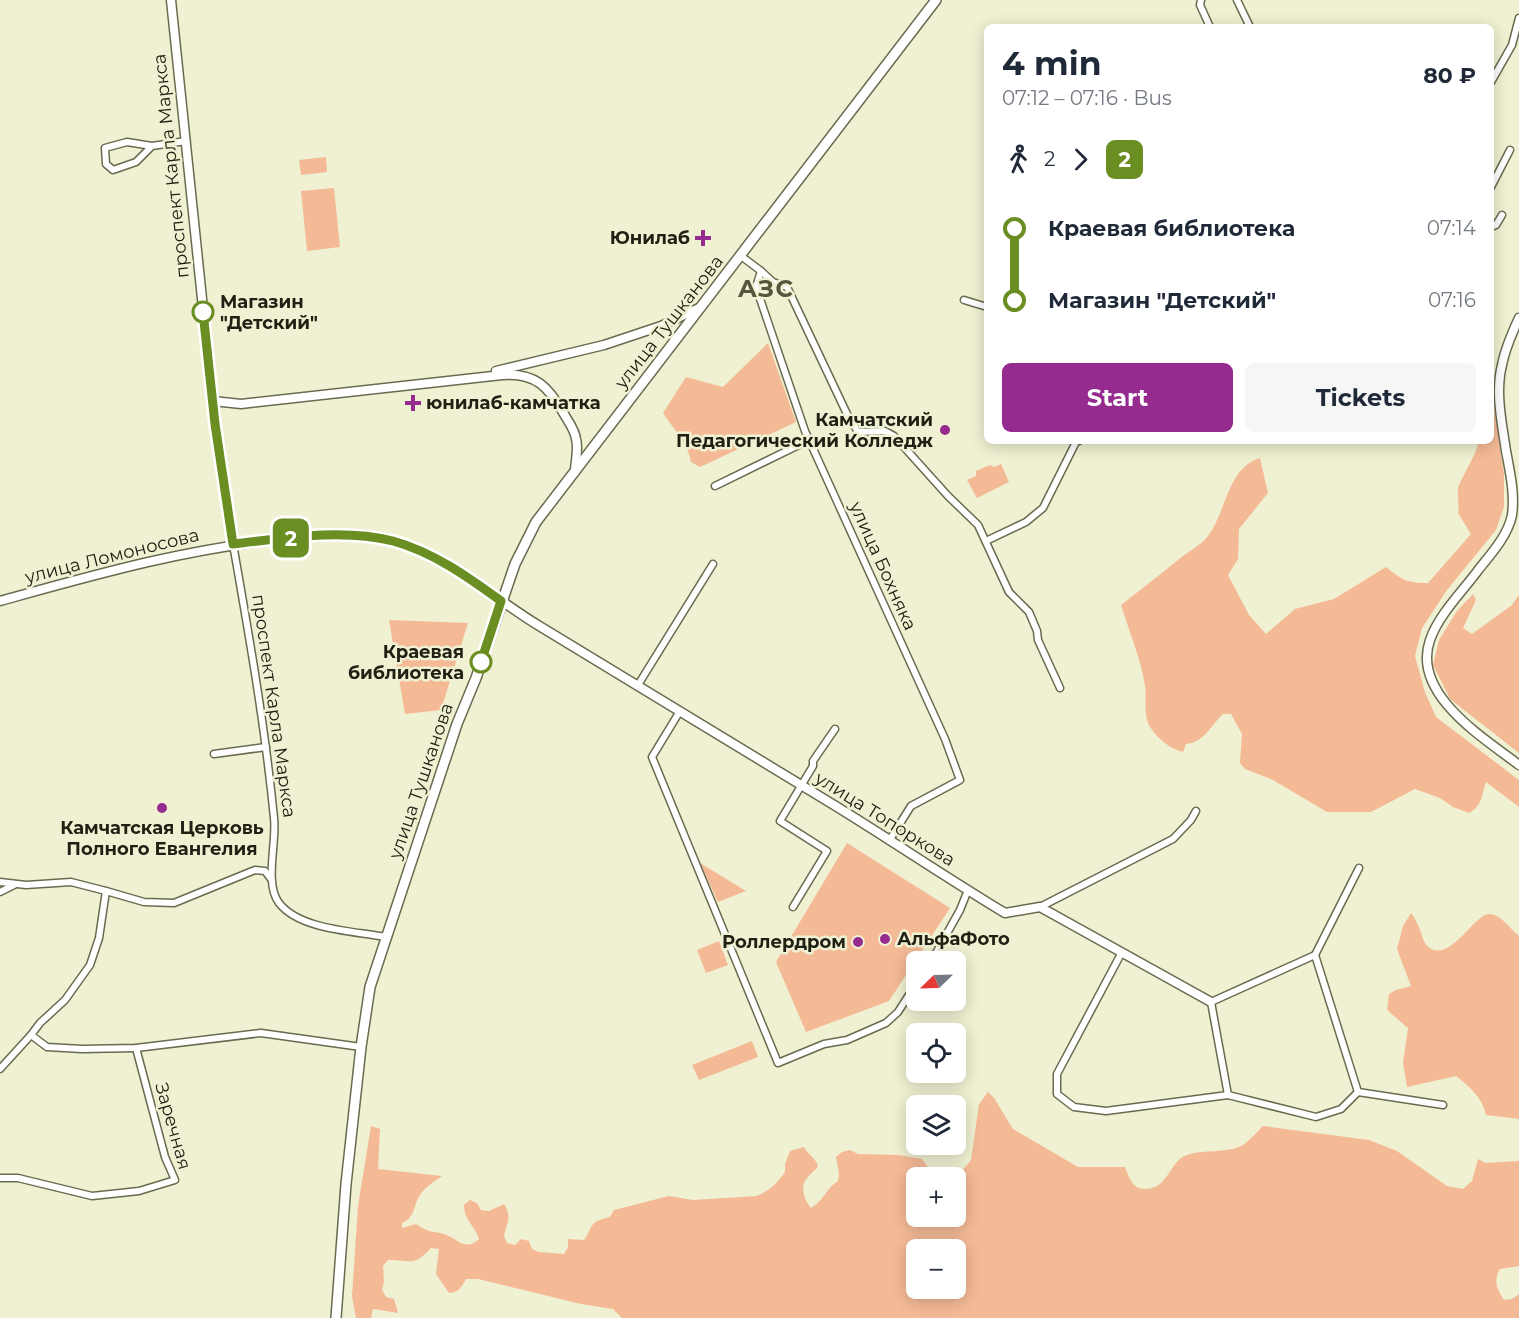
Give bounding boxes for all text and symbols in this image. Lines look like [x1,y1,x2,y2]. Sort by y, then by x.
text: 4 min [1002,43,1101,83]
street label: проспект Карла Маркса [148,53,194,279]
text: 80 ₽ [1423,62,1476,89]
text: 07:12 – 07:16 · Bus [1002,86,1172,110]
icon: walk [1002,143,1035,176]
icon: forward [1064,143,1097,176]
text: 2 [1044,147,1055,171]
text: 2 [1118,147,1131,172]
text: Краевая библиотека [1048,215,1295,242]
text: 07:14 [1427,216,1476,240]
place label: Юнилаб [610,227,690,249]
marker: Юнилаб [694,229,712,247]
street label: улица Тушканова [609,251,728,394]
district label: АЗС [738,274,794,303]
text: Магазин "Детский" [1048,287,1276,314]
text: 07:16 [1428,288,1476,312]
place label: Магазин "Детский" [220,291,318,334]
marker: Магазин "Детский" [192,301,214,323]
button: Start [1002,363,1233,432]
button: Tickets [1245,363,1476,432]
place label: юнилаб-камчатка [426,392,601,414]
marker: юнилаб-камчатка [404,394,422,412]
place label: Камчатский Педагогический Колледж [676,409,934,452]
marker: Камчатский Педагогический Колледж [938,423,952,437]
street label: улица Бохняка [844,497,921,634]
line badge: 2 [272,518,310,558]
street label: улица Ломоносова [22,524,201,589]
text: 2 [285,526,297,551]
street label: проспект Карла Маркса [247,593,301,819]
place label: Краевая библиотека [348,641,464,684]
marker: Краевая библиотека [470,651,492,673]
street label: улица Тушканова [384,700,458,863]
street label: улица Топоркова [810,767,959,871]
marker: Камчатская Церковь Полного Евангелия [155,801,169,815]
place label: Камчатская Церковь Полного Евангелия [60,817,264,860]
place label: АльфаФото [897,928,1010,950]
place label: Роллердром [722,931,846,953]
marker: АльфаФото [878,932,892,946]
marker: Роллердром [851,935,865,949]
north arrow [906,951,966,1011]
map controls [906,951,966,1299]
button: locate [906,1023,966,1083]
street label: Заречная [150,1080,196,1172]
button: layers [906,1095,966,1155]
button: + [906,1167,966,1227]
button: − [906,1239,966,1299]

